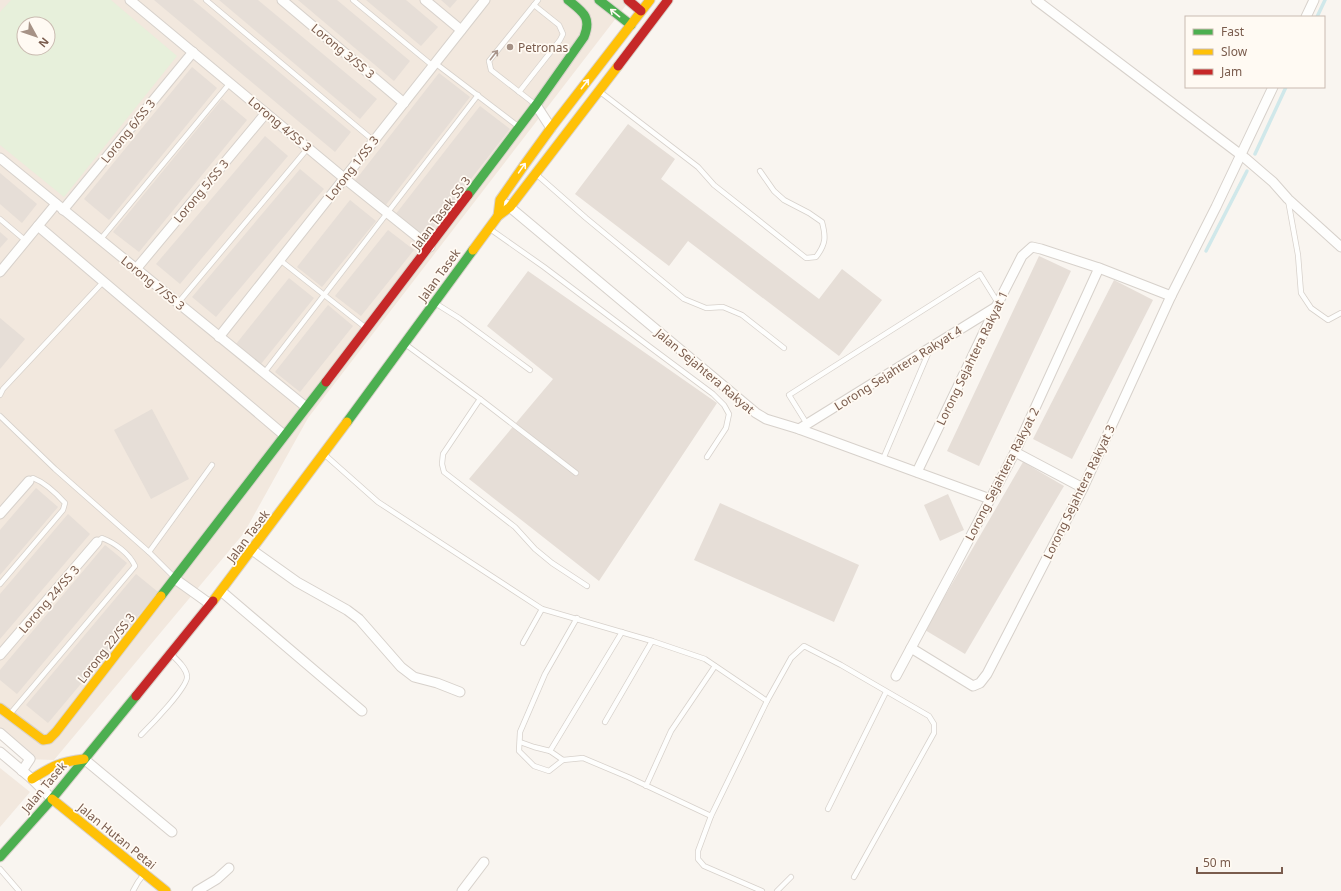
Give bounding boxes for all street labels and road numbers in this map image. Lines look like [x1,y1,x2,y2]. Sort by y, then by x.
street label: Lorong 3/SS 3 [308,19,378,83]
street label: Lorong 4/SS 3 [245,92,315,156]
street label: Lorong 6/SS 3 [97,95,159,167]
street label: Lorong 1/SS 3 [321,132,383,204]
street label: Lorong 5/SS 3 [169,156,233,226]
street label: Jalan Tasek SS 3 [407,173,474,254]
street label: Jalan Tasek [413,245,464,306]
street label: Lorong 7/SS 3 [117,252,189,314]
street label: Lorong Sejahtera Rakyat 1 [932,288,1012,428]
street label: Lorong Sejahtera Rakyat 4 [831,322,965,414]
street label: Jalan Sejahtera Rakyat [651,324,759,418]
street label: Lorong Sejahtera Rakyat 2 [961,404,1043,544]
street label: Lorong Sejahtera Rakyat 3 [1039,422,1119,562]
street label: Jalan Tasek [222,506,274,567]
street label: Lorong 24/SS 3 [15,561,83,637]
street label: Lorong 22/SS 3 [73,609,139,687]
street label: Jalan Tasek [17,757,71,817]
street label: Jalan Hutan Petai [73,798,160,873]

